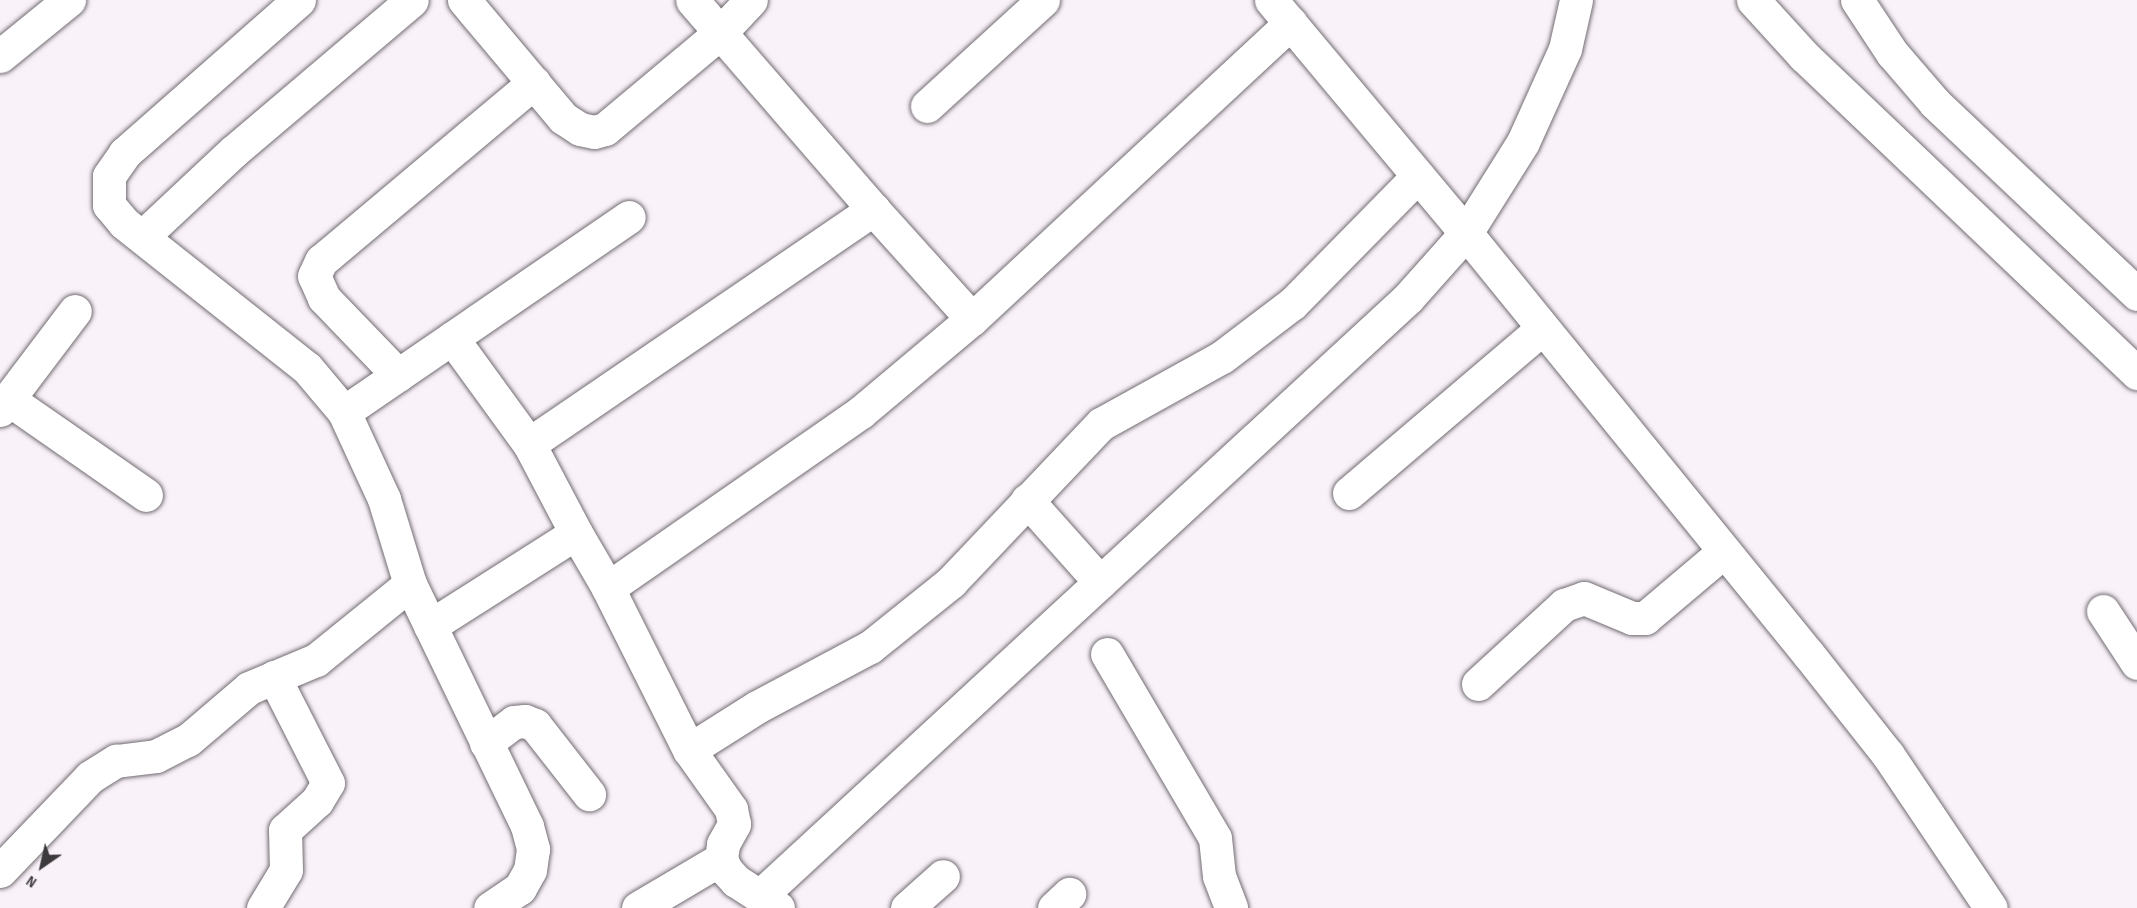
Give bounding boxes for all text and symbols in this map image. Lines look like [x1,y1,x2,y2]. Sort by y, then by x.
north arrow [12,836,72,896]
text: N [23,871,41,892]

